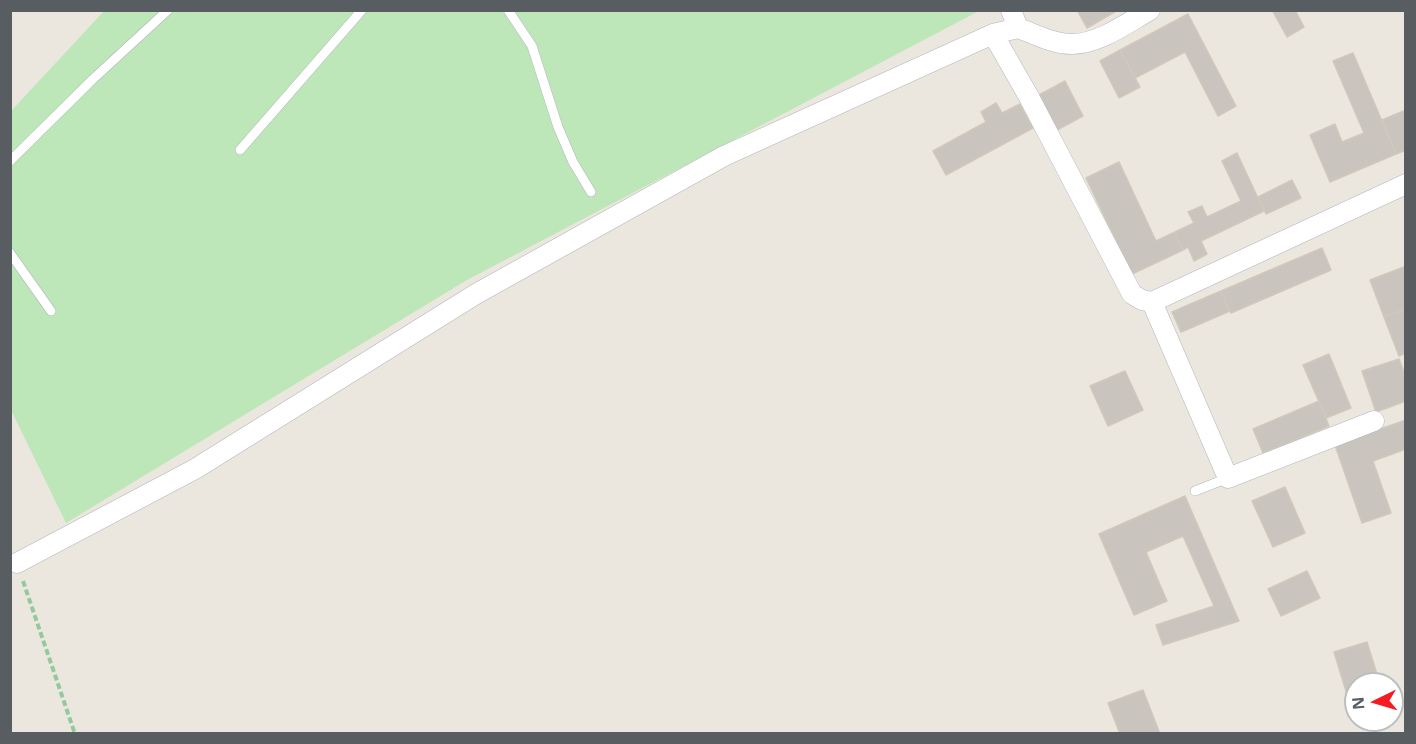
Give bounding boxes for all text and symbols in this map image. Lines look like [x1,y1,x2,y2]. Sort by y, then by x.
north arrow [1344,672,1404,732]
text: N [1347,696,1370,711]

